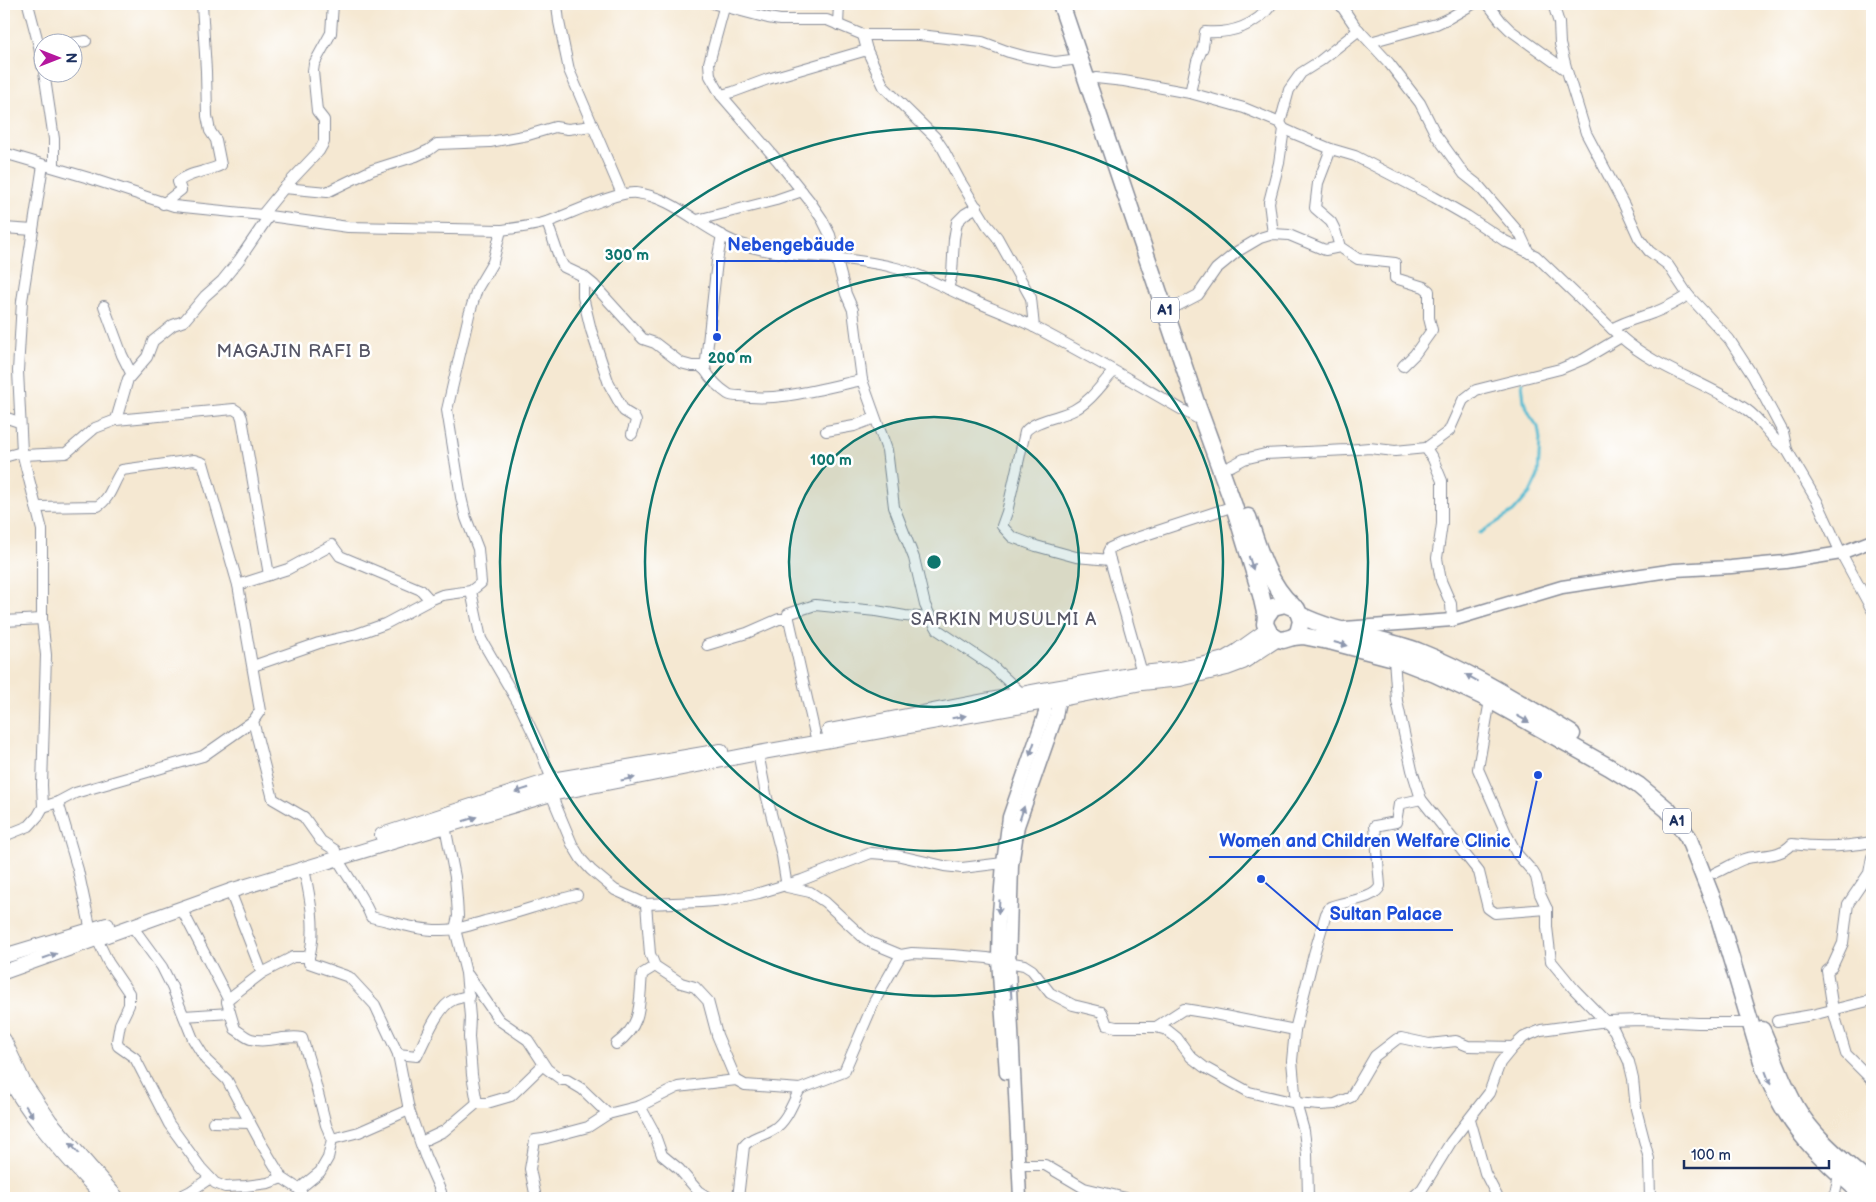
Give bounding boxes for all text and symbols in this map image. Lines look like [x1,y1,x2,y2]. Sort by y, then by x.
north arrow [32,32,82,82]
text: N [62,53,79,63]
callout: Nebengebäude [717,228,864,261]
text: Nebengebäude [727,235,855,256]
text: 300 m [605,246,649,265]
road number: A1 [1151,298,1179,322]
district label: MAGAJIN RAFI B [216,341,372,362]
text: 200 m [708,349,752,368]
text: 100 m [810,451,852,470]
centre of rings [925,553,943,571]
one-way arrow [1248,556,1255,571]
district label: SARKIN MUSULMI A [911,609,1097,630]
one-way arrow [1333,640,1348,648]
one-way arrow [1466,673,1479,682]
one-way arrow [952,713,968,721]
one-way arrow [1516,714,1529,723]
one-way arrow [1028,741,1035,756]
one-way arrow [620,775,635,783]
one-way arrow [515,787,530,794]
one-way arrow [1018,806,1026,821]
road number: A1 [1663,808,1691,834]
one-way arrow [463,814,478,822]
callout: Women and Children Welfare Clinic [1209,824,1520,857]
text: Women and Children Welfare Clinic [1219,831,1511,852]
callout: Sultan Palace [1320,897,1453,930]
one-way arrow [995,899,1003,915]
text: Sultan Palace [1330,904,1442,925]
one-way arrow [42,951,57,959]
one-way arrow [1006,984,1014,1000]
one-way arrow [1764,1071,1772,1086]
one-way arrow [24,1104,34,1117]
scale bar [1684,1137,1828,1169]
one-way arrow [68,1142,79,1155]
text: 100 m [1691,1146,1731,1165]

